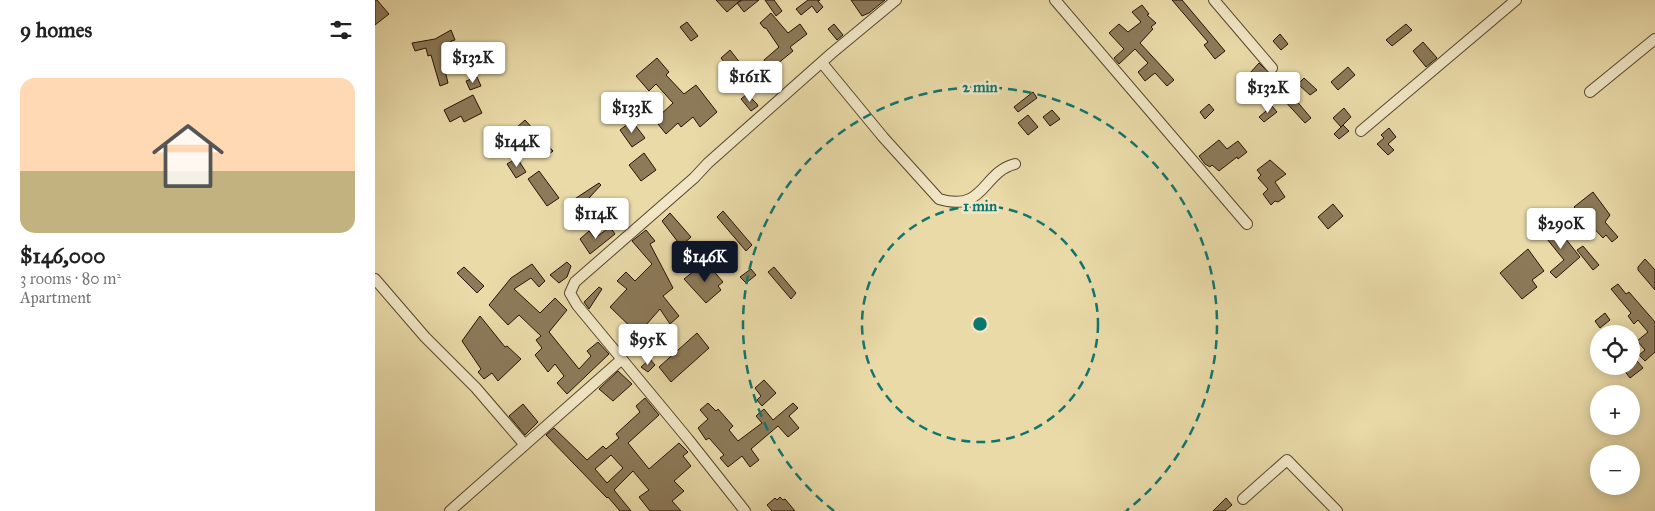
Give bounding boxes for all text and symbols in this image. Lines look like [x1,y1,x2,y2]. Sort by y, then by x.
icon: filters [327,16,355,44]
text: 9 homes [20,17,92,43]
pin: $132K [438,42,508,84]
text: $132K [452,48,494,67]
pin: $161K [715,61,785,103]
text: $161K [729,67,771,86]
pin: $132K [1233,72,1303,114]
text: 2 min [962,78,999,96]
text: $132K [1247,78,1289,97]
pin: $133K [597,92,667,134]
text: $133K [612,98,652,117]
icon: home [143,111,233,201]
pin: $144K [482,126,552,168]
text: $144K [494,132,540,151]
text: 1 min [963,197,998,215]
pin: $114K [561,198,631,240]
text: $114K [575,204,617,223]
pin: $290K [1526,208,1596,250]
text: $290K [1538,214,1584,233]
pin: $146K [670,240,740,283]
text: $146,000 [20,243,105,269]
text: $146K [683,247,727,266]
text: 3 rooms · 80 m² [20,269,121,288]
text: Apartment [20,288,92,307]
centre of rings [971,315,989,333]
pin: $95K [618,324,678,366]
map controls [1590,325,1640,495]
button: locate [1590,325,1640,375]
text: $95K [630,330,666,349]
button: + [1590,385,1640,435]
button: − [1590,445,1640,495]

